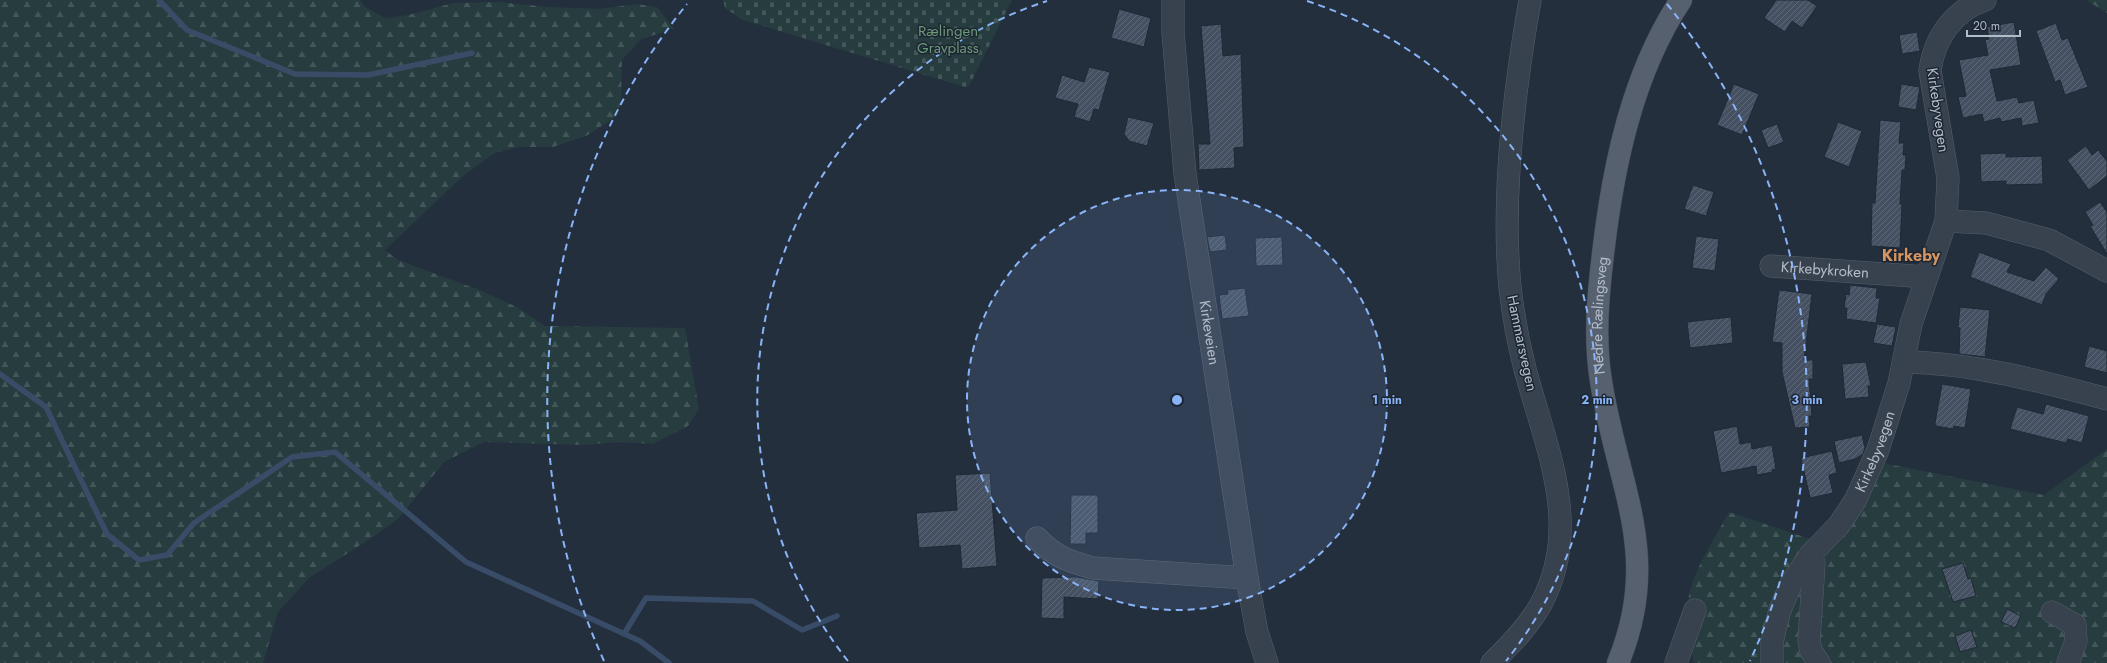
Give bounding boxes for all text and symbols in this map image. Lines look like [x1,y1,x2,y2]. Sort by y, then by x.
scale bar [1967,12,2020,38]
text: 20 m [1973,17,2000,35]
park label: Rælingen Gravplass [917,20,979,59]
street label: Kirkebyvegen [1921,66,1955,154]
district label: Kirkeby [1882,244,1941,267]
street label: Nedre Rælingsveg [1586,255,1614,376]
street label: Kirkebykroken [1780,256,1870,284]
street label: Hammarsvegen [1501,293,1543,393]
street label: Kirkeveien [1194,299,1225,366]
text: 1 min [1372,391,1402,409]
text: 2 min [1581,391,1613,409]
text: 3 min [1791,391,1823,409]
centre of rings [1170,393,1184,407]
street label: Kirkebyvegen [1849,408,1901,496]

